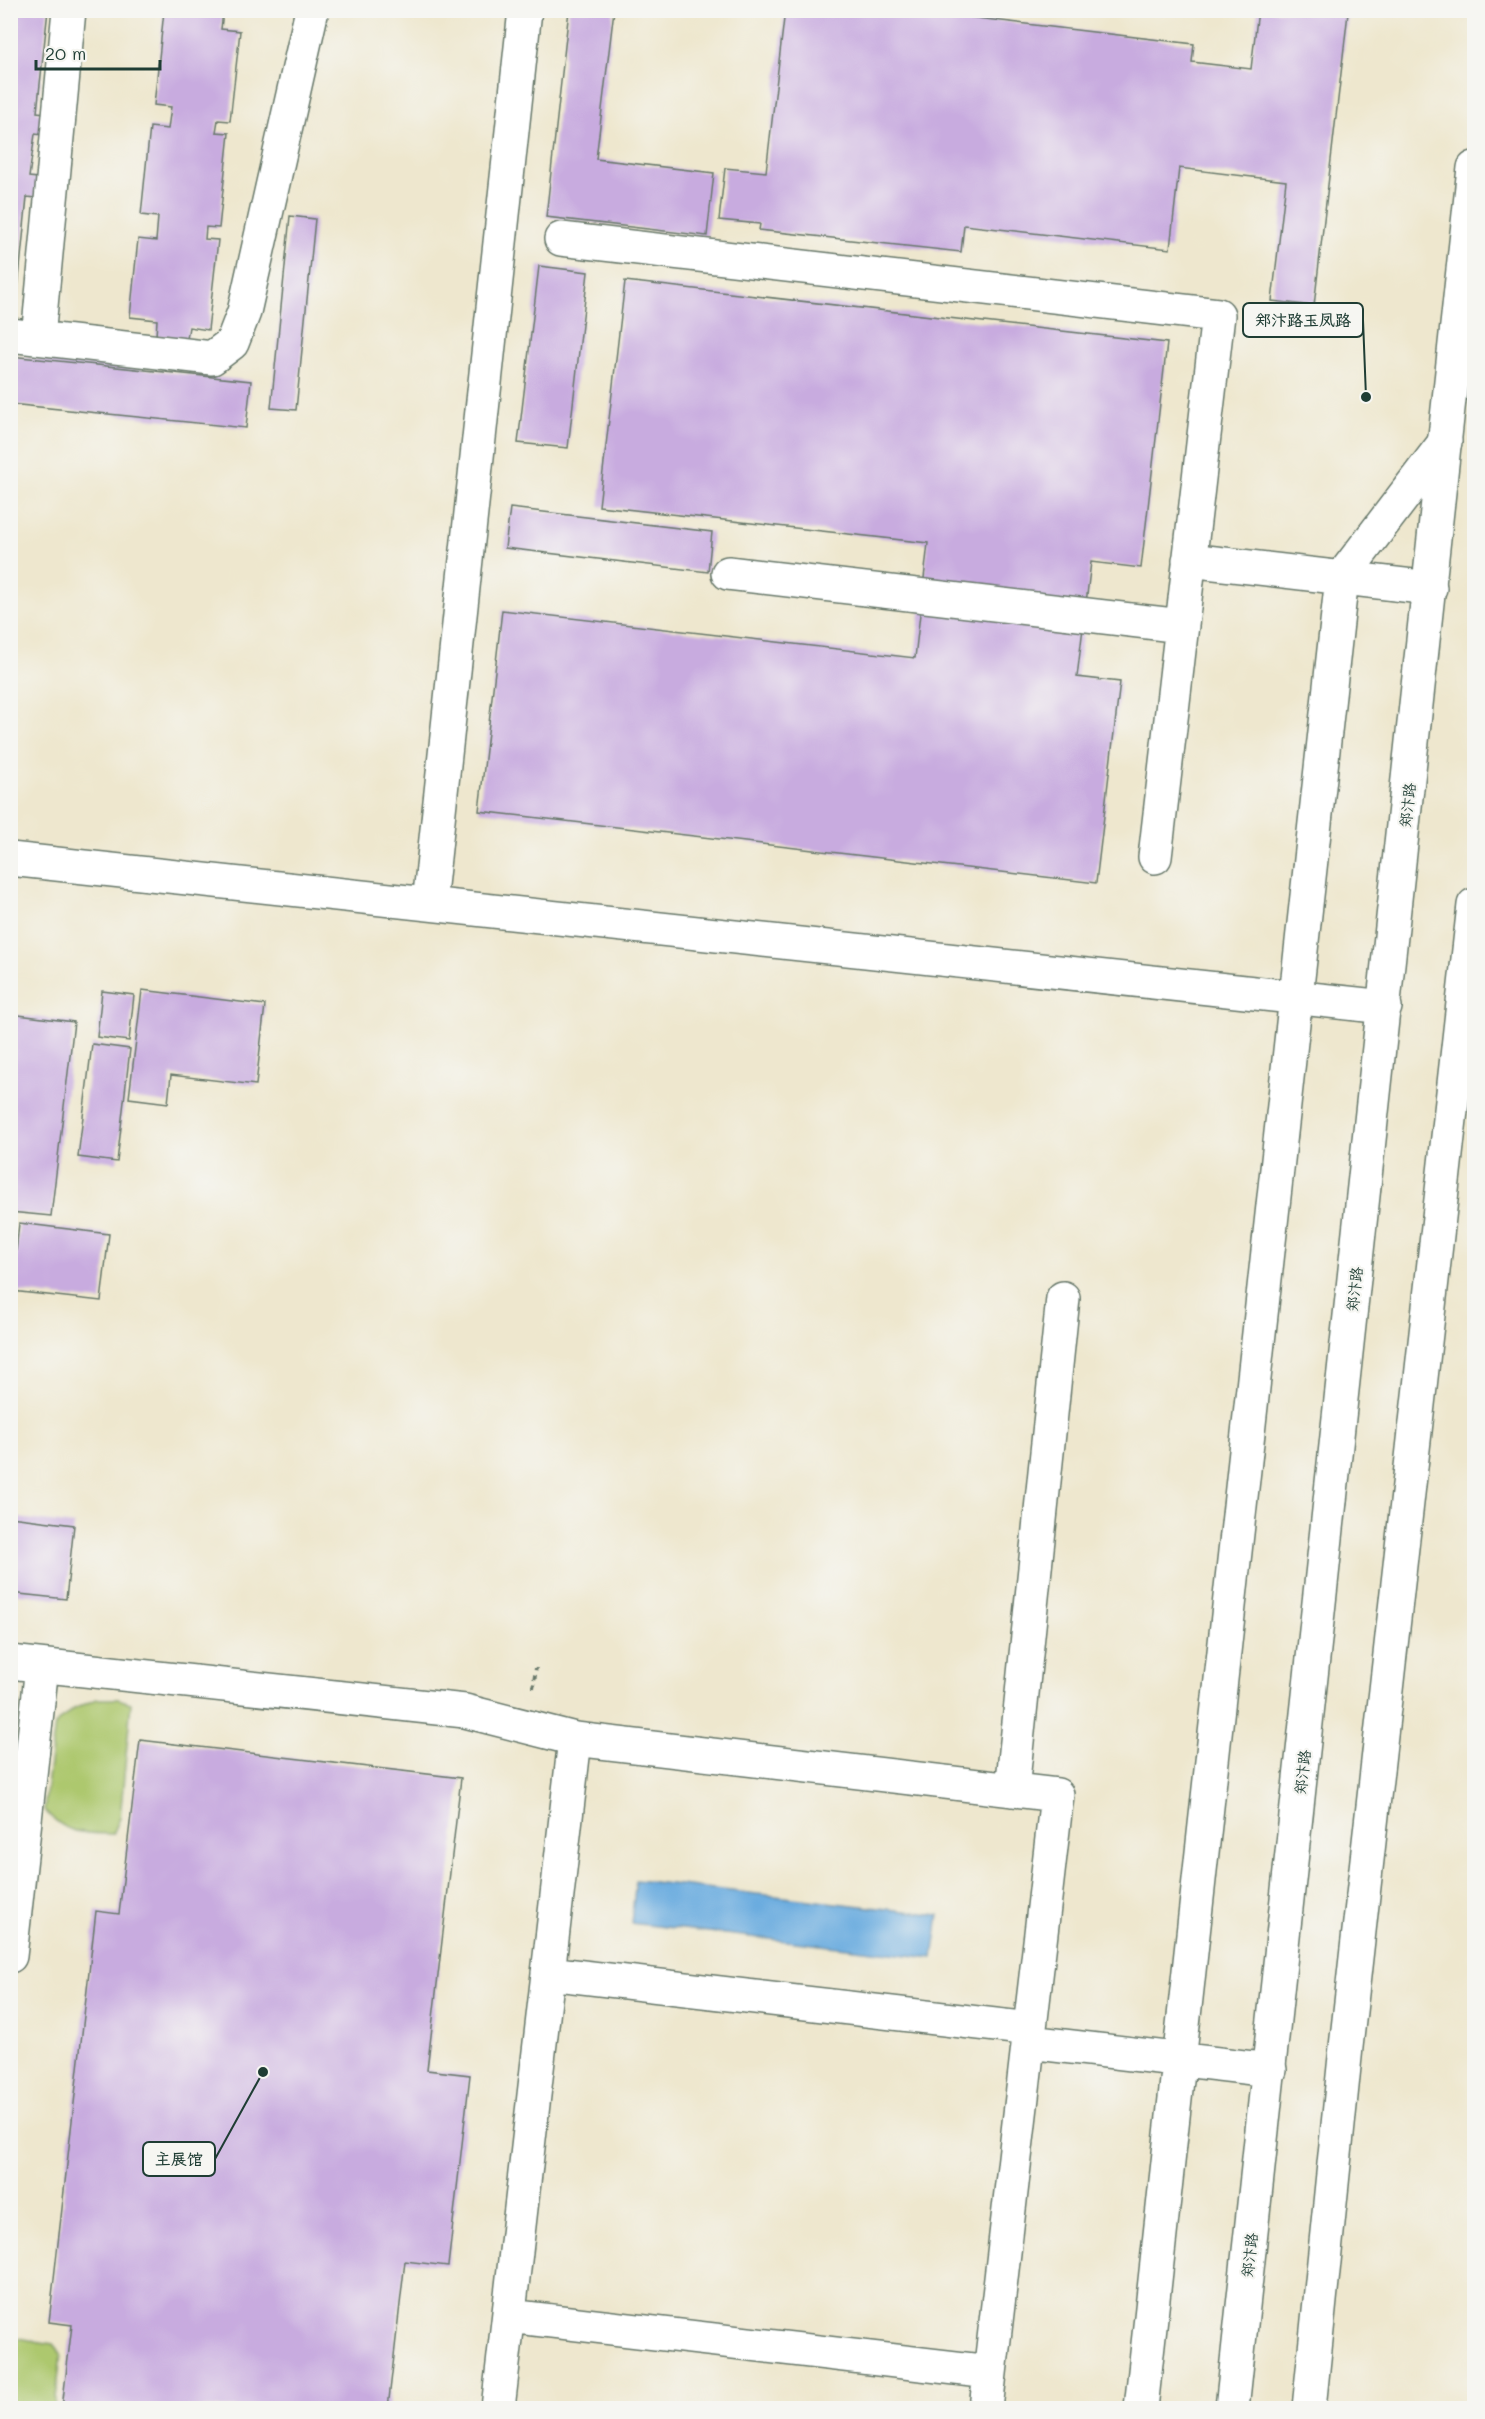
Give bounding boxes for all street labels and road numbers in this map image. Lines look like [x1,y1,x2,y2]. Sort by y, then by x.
street label: 郑汴路 [1395,782,1419,828]
street label: 郑汴路 [1342,1266,1366,1312]
street label: 郑汴路 [1290,1749,1314,1795]
street label: 郑汴路 [1237,2232,1261,2278]

